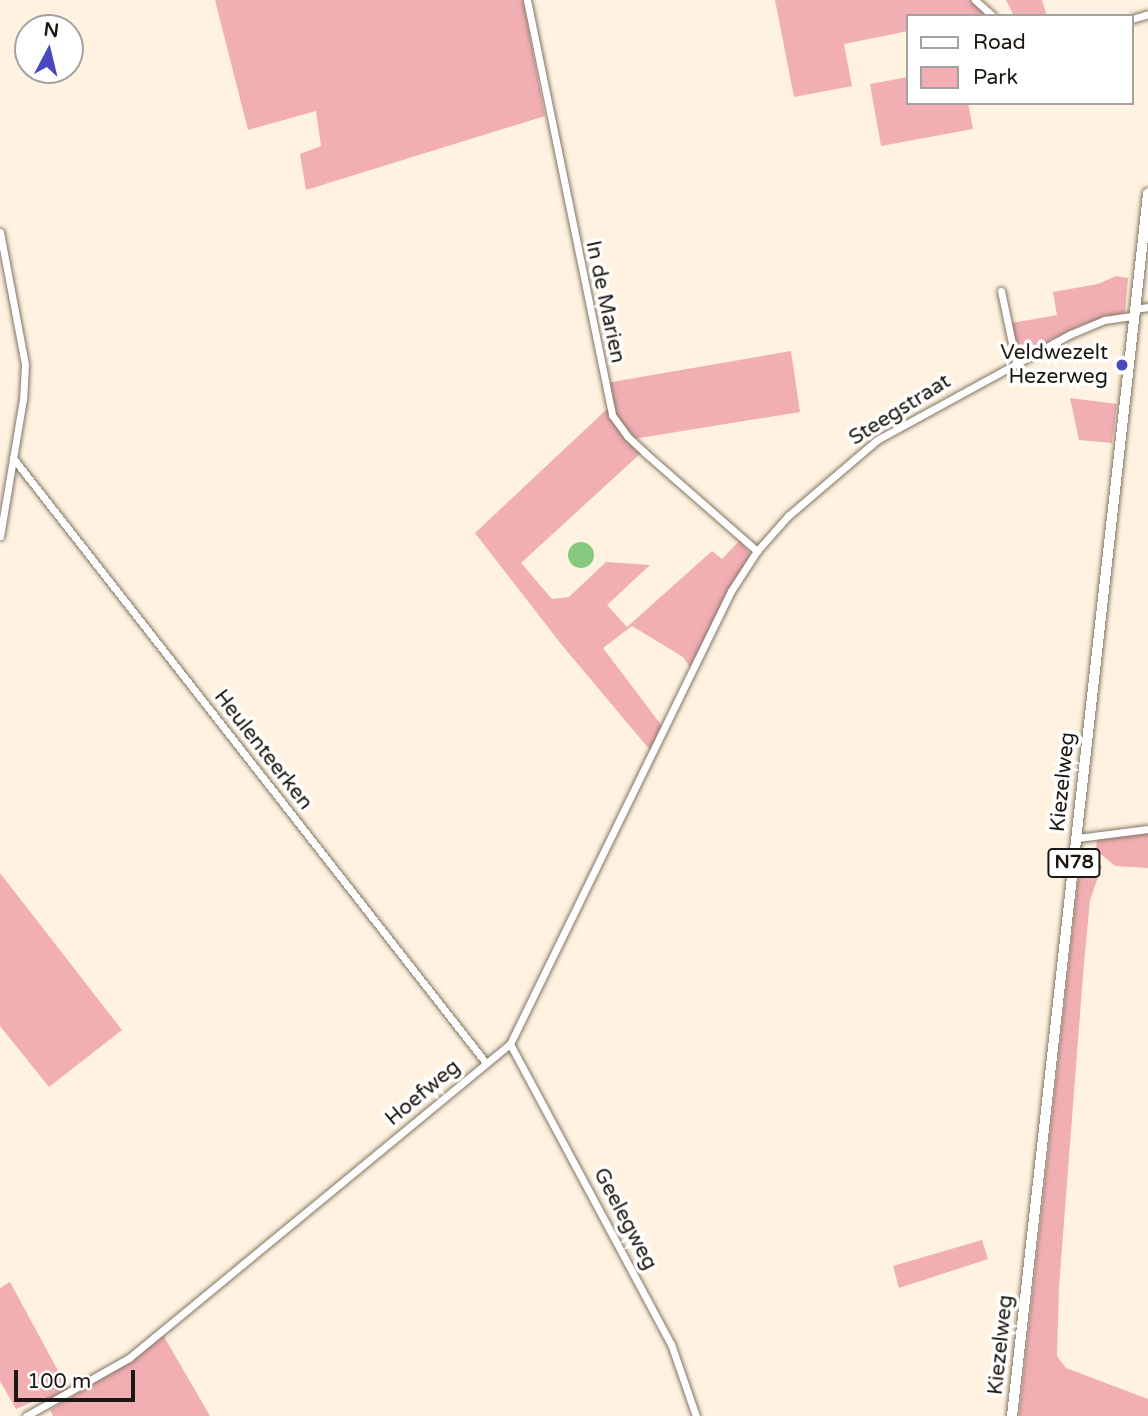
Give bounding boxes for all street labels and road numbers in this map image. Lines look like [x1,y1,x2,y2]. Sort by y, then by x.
street label: In de Marien [580,238,630,366]
street label: Steegstraat [845,369,955,451]
street label: Heulenteerken [208,685,318,815]
street label: Kiezelweg [1045,731,1081,833]
road number: N78 [1046,848,1102,878]
street label: Hoefweg [380,1054,466,1132]
street label: Geelegweg [588,1164,662,1274]
street label: Kiezelweg [983,1294,1019,1396]

